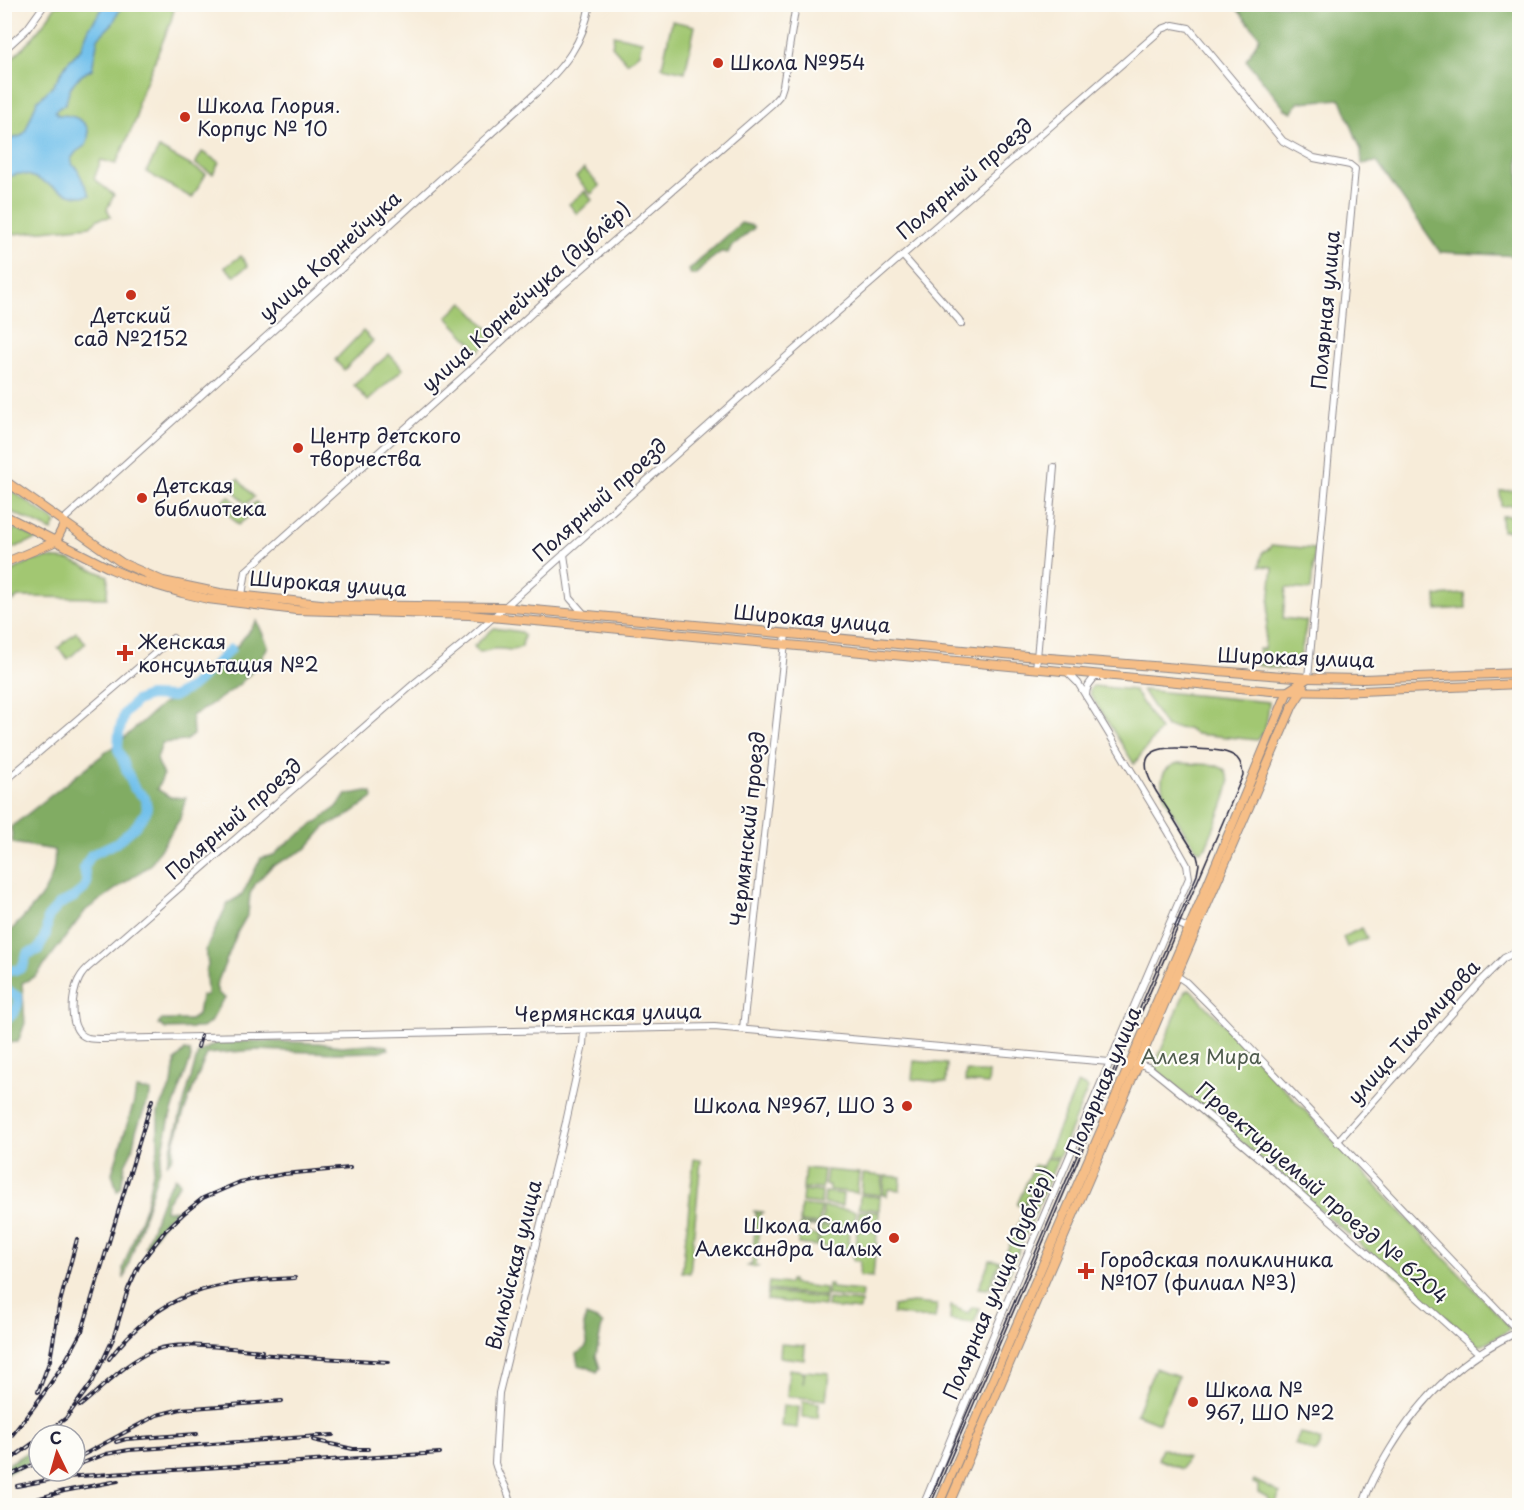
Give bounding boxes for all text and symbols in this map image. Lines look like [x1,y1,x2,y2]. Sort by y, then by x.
place label: Школа №954 [730,47,865,77]
marker: Школа №954 [711,56,725,70]
place label: Школа Глория. Корпус № 10 [197,90,340,143]
marker: Школа Глория. Корпус № 10 [178,110,192,124]
street label: Полярный проезд [890,110,1039,246]
street label: улица Корнейчука [252,183,408,327]
street label: улица Корнейчука (дублёр) [414,194,636,398]
street label: Полярная улица [1303,229,1347,391]
marker: Детский сад №2152 [124,288,138,302]
place label: Детский сад №2152 [74,300,188,353]
place label: Центр детского творчества [310,420,461,473]
street label: Полярный проезд [525,430,673,568]
marker: Центр детского творчества [291,441,305,455]
place label: Детская библиотека [153,470,267,523]
marker: Детская библиотека [135,491,149,505]
street label: Широкая улица [249,563,408,603]
street label: Широкая улица [732,596,892,640]
place label: Женская консультация №2 [138,626,319,679]
street label: Широкая улица [1217,639,1376,675]
marker: Женская консультация №2 [116,644,134,662]
street label: Чермянский проезд [722,730,772,928]
street label: Полярный проезд [159,750,308,886]
street label: улица Тихомирова [1340,952,1487,1110]
street label: Чермянская улица [514,995,702,1029]
street label: Полярная улица [1058,1001,1148,1160]
park label: Аллея Мира [1141,1041,1262,1071]
street label: Проектируемый проезд № 6204 [1190,1074,1455,1310]
place label: Школа №967, ШО 3 [693,1090,895,1120]
marker: Школа №967, ШО 3 [900,1099,914,1113]
street label: Полярная улица (дублёр) [935,1163,1059,1404]
street label: Вилюйская улица [477,1176,549,1353]
place label: Школа Самбо Александра Чалых [695,1210,882,1263]
marker: Школа Самбо Александра Чалых [887,1231,901,1245]
place label: Городская поликлиника №107 (филиал №3) [1100,1244,1333,1297]
marker: Городская поликлиника №107 (филиал №3) [1077,1262,1095,1280]
place label: Школа № 967, ШО №2 [1205,1374,1335,1427]
marker: Школа № 967, ШО №2 [1186,1395,1200,1409]
north arrow [27,1423,87,1483]
text: С [49,1425,63,1450]

